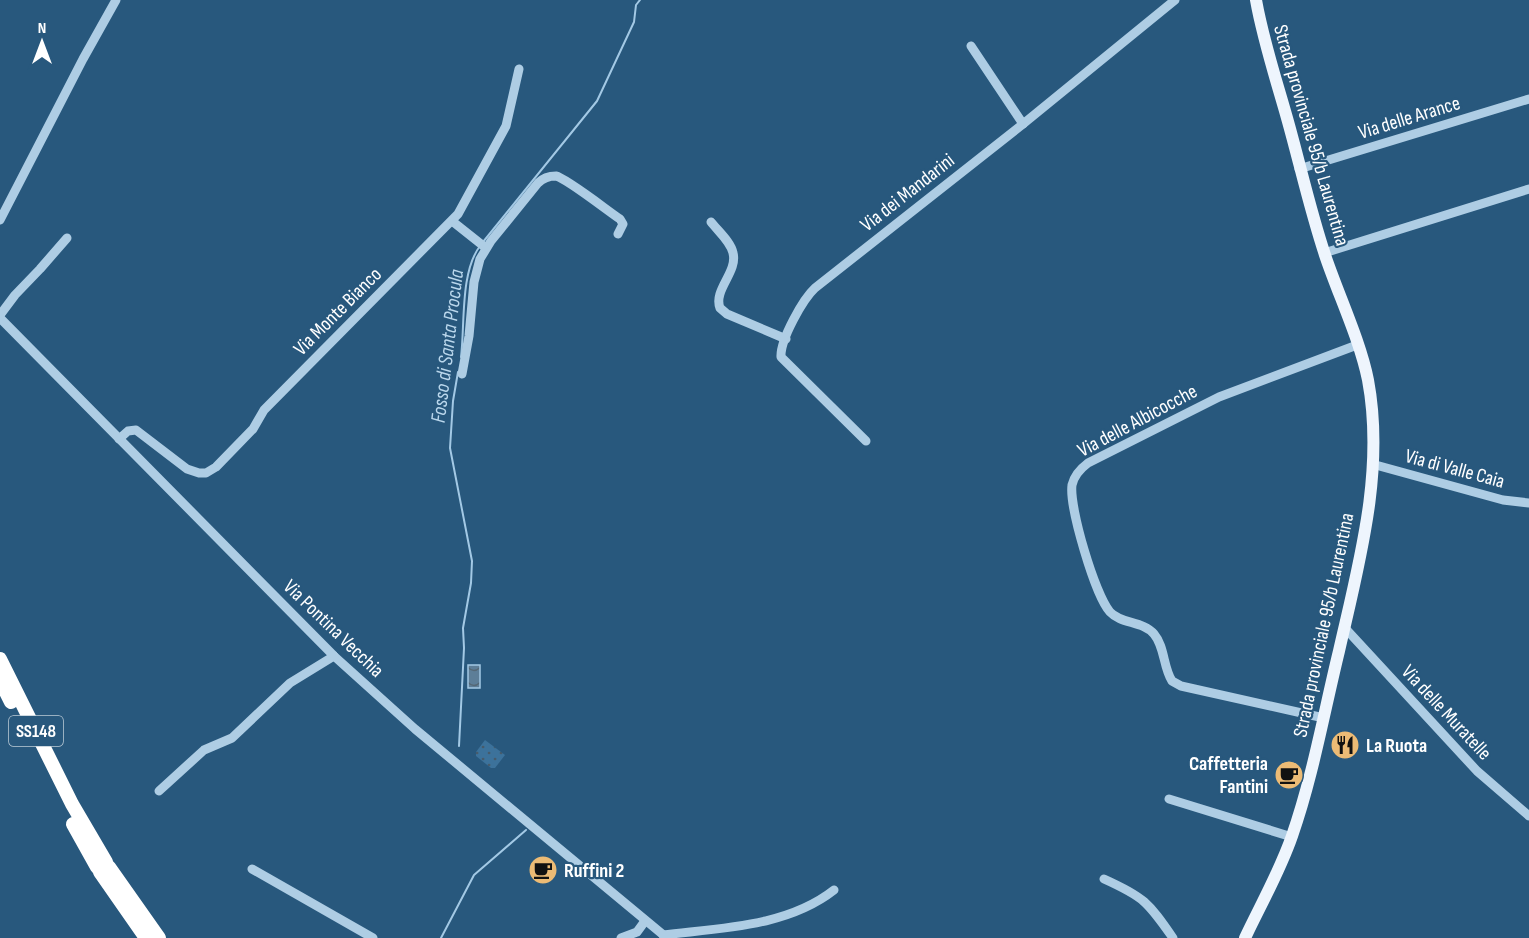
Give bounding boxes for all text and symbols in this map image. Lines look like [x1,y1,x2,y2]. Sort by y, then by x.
north arrow [12,12,72,72]
text: N [38,19,46,38]
street label: Strada provinciale 95/b Laurentina [1268,22,1354,249]
street label: Via delle Arance [1355,91,1463,145]
street label: Via dei Mandarini [856,149,959,237]
street label: Via Monte Bianco [289,263,387,361]
water label: Fosso di Santa Procula [426,267,469,424]
street label: Via delle Albicocche [1074,379,1201,462]
street label: Via di Valle Caia [1402,444,1507,494]
street label: Strada provinciale 95/b Laurentina [1288,511,1360,740]
street label: Via Pontina Vecchia [278,575,389,683]
street label: Via delle Muratelle [1396,660,1496,765]
road number: SS148 [9,716,63,746]
restaurant icon: La Ruota [1329,729,1361,761]
place label: La Ruota [1366,734,1427,758]
place label: Caffetteria Fantini [1189,752,1268,799]
cafe icon: Caffetteria Fantini [1273,759,1305,791]
cafe icon: Ruffini 2 [527,854,559,886]
place label: Ruffini 2 [564,859,624,883]

